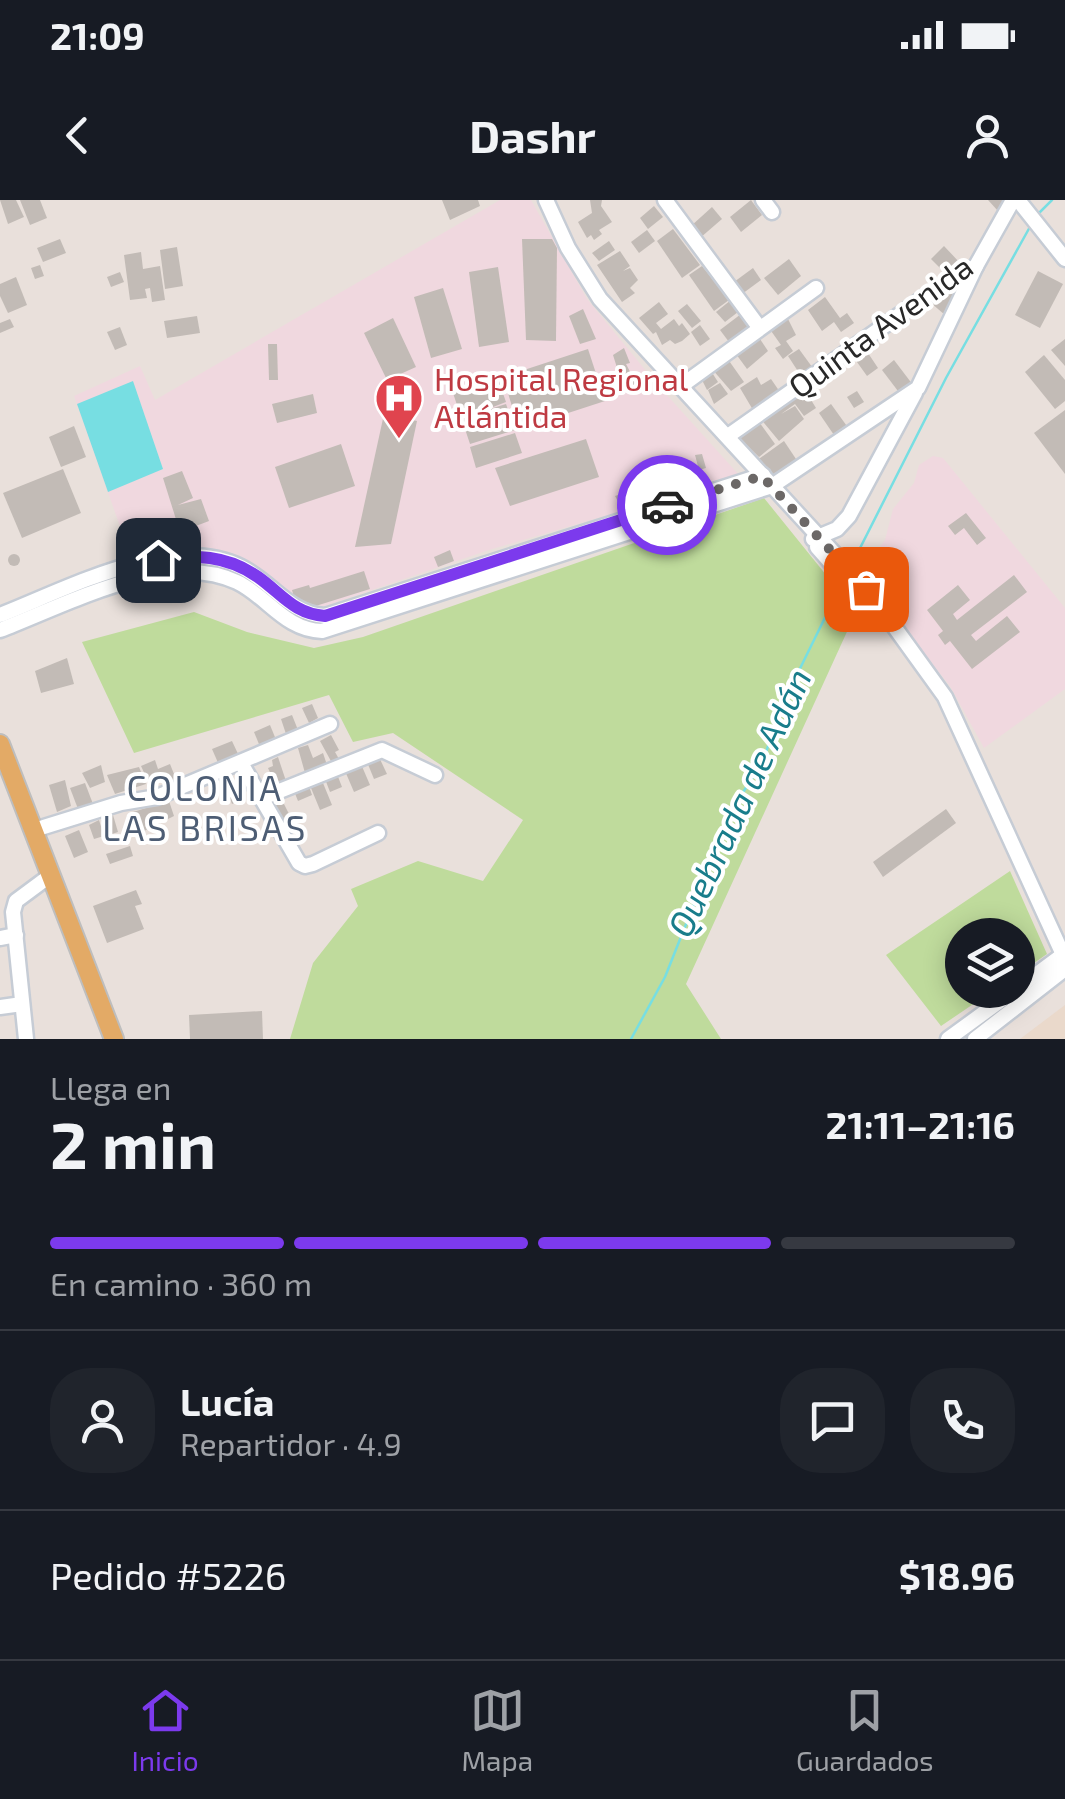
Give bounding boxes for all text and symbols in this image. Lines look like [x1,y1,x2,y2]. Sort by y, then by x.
text: 21:09 [50,12,145,58]
icon: back [50,108,105,163]
text: Dashr [469,108,596,162]
icon: person [960,108,1015,163]
street label: Quinta Avenida [780,246,980,406]
place label: Hospital Regional Atlántida [434,359,689,434]
hospital icon: Hospital Regional Atlántida [373,372,425,440]
courier [617,455,717,555]
icon: car [640,478,695,533]
pin [116,518,201,603]
icon: home [131,533,186,588]
pin [824,547,909,632]
icon: bag [839,562,894,617]
water label: Quebrada de Adán [658,661,820,943]
district label: COLONIA LAS BRISAS [102,766,308,848]
map controls [945,918,1035,1008]
button: layers [945,918,1035,1008]
text: Llega en [50,1068,171,1106]
text: 21:11–21:16 [826,1101,1015,1147]
text: 2 min [50,1104,216,1182]
text: En camino · 360 m [50,1264,312,1302]
button: person [50,1368,155,1473]
button: chat [780,1368,885,1473]
button: phone [910,1368,1015,1473]
text: Lucía [180,1378,274,1424]
text: Repartidor · 4.9 [180,1424,402,1462]
text: Pedido #5226 [50,1552,286,1598]
text: $18.96 [899,1552,1015,1598]
tab: Inicio [131,1683,199,1777]
tab: Mapa [462,1683,533,1777]
tab: Guardados [796,1683,934,1777]

